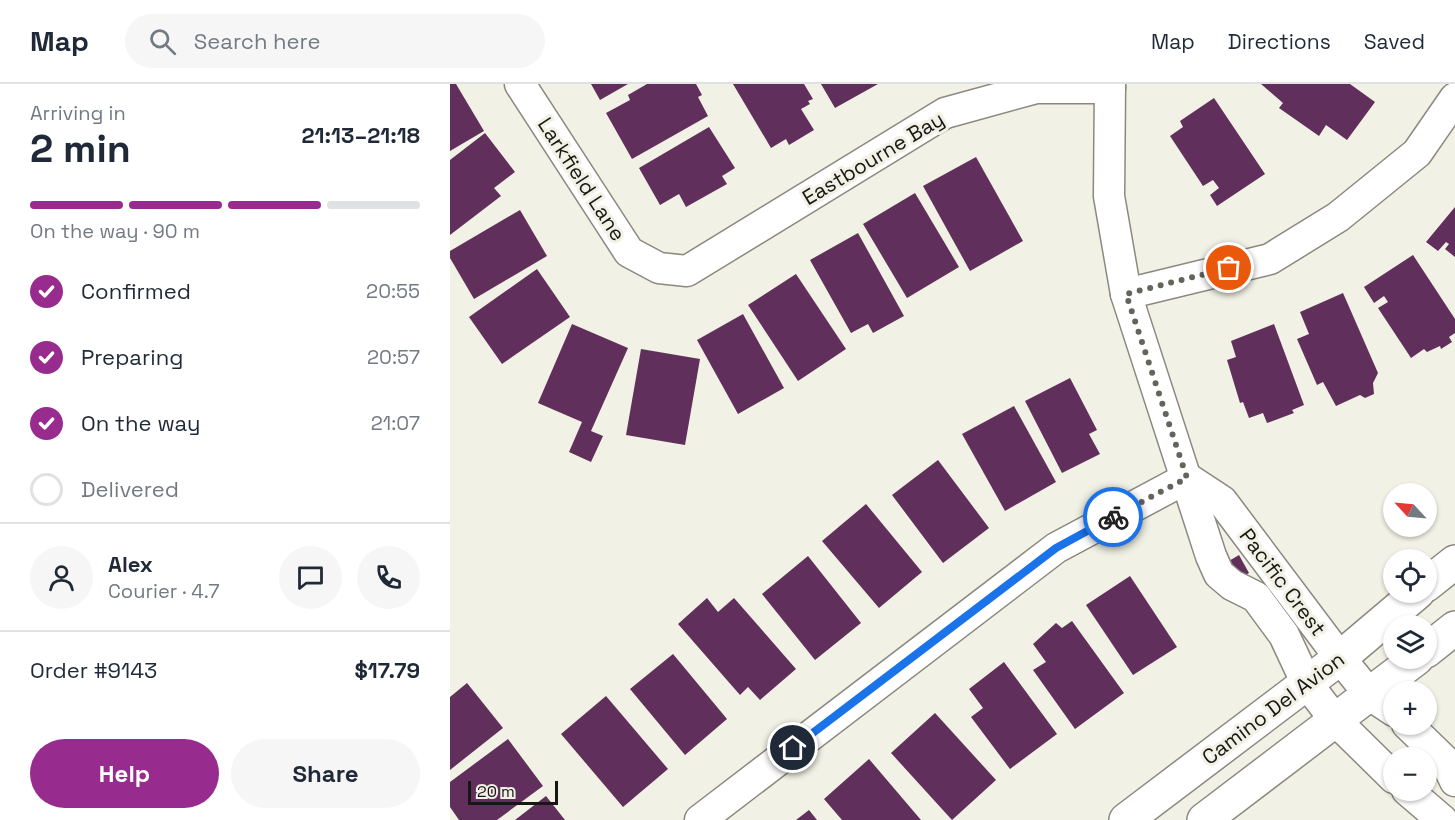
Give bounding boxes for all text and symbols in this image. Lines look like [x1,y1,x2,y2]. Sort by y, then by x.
search box [125,14,545,68]
text: Map [30,23,89,59]
icon: search [146,25,179,58]
text: Search here [194,27,321,55]
text: Map [1151,28,1195,55]
text: Directions [1228,28,1331,55]
text: Saved [1364,28,1425,55]
text: Arriving in [30,100,126,126]
street label: Eastbourne Bay [797,105,949,211]
street label: Larkfield Lane [532,112,632,246]
text: 21:13–21:18 [302,121,420,149]
text: 2 min [30,124,131,173]
text: On the way · 90 m [30,218,200,244]
pin [1203,242,1254,293]
icon: bag [1212,251,1245,284]
icon: check [30,275,63,308]
text: Confirmed [81,277,191,305]
text: 20:55 [366,278,420,304]
icon: check [30,341,63,374]
text: Preparing [81,343,183,371]
text: 20:57 [367,344,420,370]
icon: check [30,407,63,440]
text: On the way [81,409,200,437]
text: 21:07 [371,410,420,436]
text: Delivered [81,475,179,503]
north arrow [1383,483,1437,537]
map controls [1383,483,1437,801]
courier [1083,487,1143,547]
icon: bike [1097,501,1130,534]
street label: Pacific Crest [1234,523,1332,641]
button: person [30,546,93,609]
button: chat [279,546,342,609]
button: phone [357,546,420,609]
button: locate [1383,549,1437,603]
text: Alex [108,550,153,578]
text: Courier · 4.7 [108,578,219,604]
button: layers [1383,615,1437,669]
street label: Camino Del Avion [1196,646,1350,770]
text: Order #9143 [30,656,157,684]
text: $17.79 [354,656,420,684]
button: + [1383,681,1437,735]
pin [767,722,818,773]
icon: home [776,731,809,764]
button: Help [30,739,219,808]
button: Share [231,739,420,808]
button: − [1383,747,1437,801]
scale bar [468,778,558,806]
text: 20 m [477,781,515,802]

